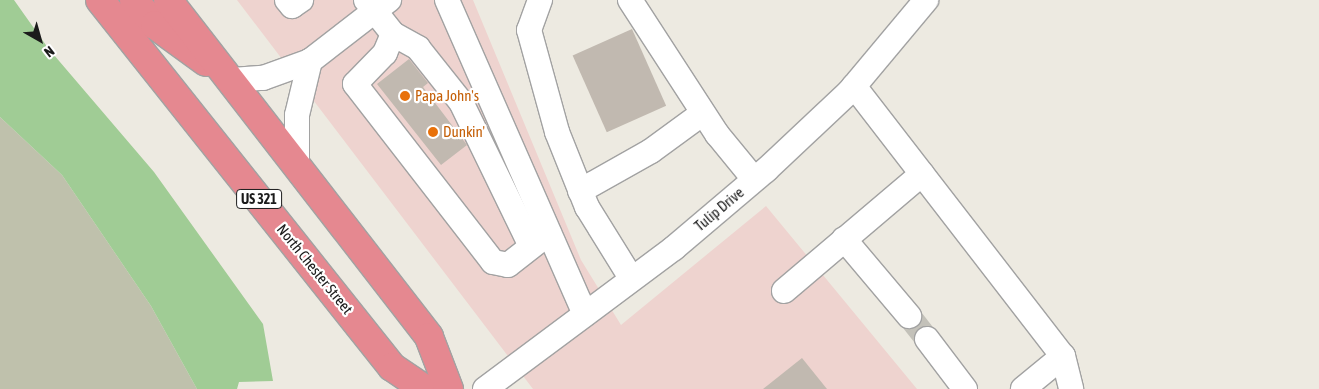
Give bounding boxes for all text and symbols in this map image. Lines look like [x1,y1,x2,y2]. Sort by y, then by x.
north arrow [15,15,65,65]
text: N [41,43,57,61]
place label: Papa John's [415,87,479,105]
marker: Papa John's [399,90,411,102]
place label: Dunkin' [443,123,485,141]
marker: Dunkin' [427,126,439,138]
street label: Tulip Drive [691,183,747,235]
road number: US 321 [235,188,283,210]
street label: North Chester Street [273,220,357,318]

